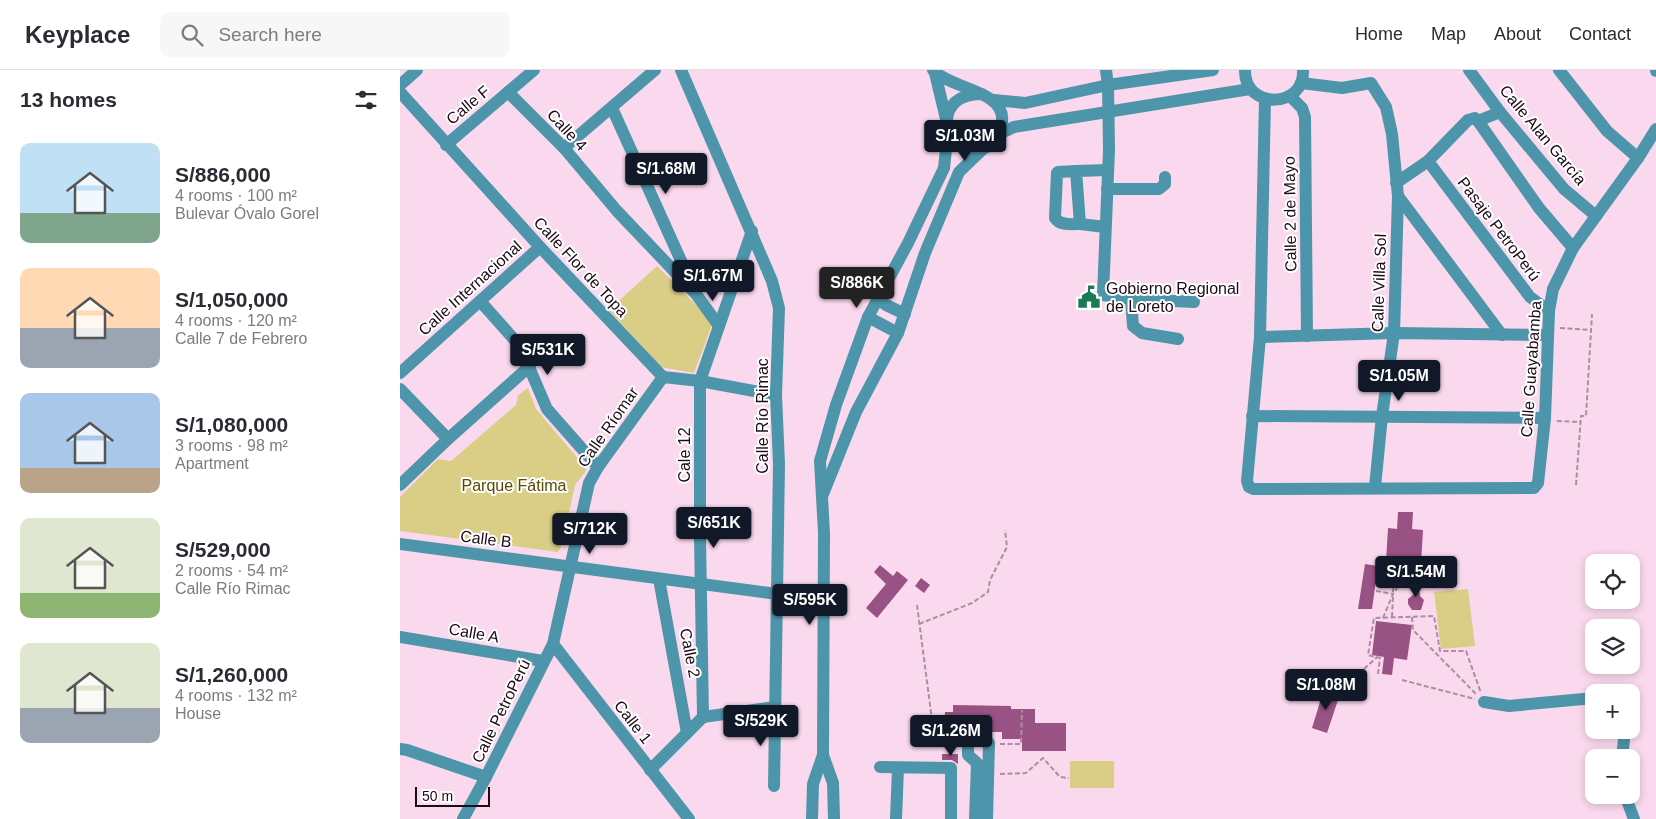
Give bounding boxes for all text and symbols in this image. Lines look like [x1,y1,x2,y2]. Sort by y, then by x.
search box [160,12,510,57]
text: Keyplace [25,21,130,48]
icon: search [178,21,206,49]
text: Search here [218,24,322,45]
text: Home [1355,24,1403,44]
text: Map [1431,24,1466,44]
text: About [1494,24,1541,44]
text: Contact [1569,24,1631,44]
street label: Calle F [443,82,493,128]
street label: Calle Alan García [1496,82,1590,188]
icon: filters [352,86,380,114]
text: 13 homes [20,88,117,111]
street label: Calle 4 [544,106,590,154]
pin: S/1.03M [919,119,1011,162]
text: S/1.03M [935,127,995,144]
pin: S/1.68M [620,152,712,195]
street label: Calle 2 de Mayo [1280,156,1300,272]
text: S/1.68M [636,160,696,177]
icon: home [60,163,120,223]
text: S/886,000 [175,163,271,186]
street label: Pasaje PetroPerú [1454,174,1544,284]
text: 4 rooms · 100 m² [175,187,297,204]
text: Bulevar Óvalo Gorel [175,205,319,222]
street label: Calle Flor de Topa [531,214,631,320]
street label: Calle Villa Sol [1369,234,1389,332]
street label: Calle Internacional [415,237,525,339]
pin: S/1.67M [667,260,759,302]
pin: S/886K [816,266,898,309]
text: S/1.67M [683,267,743,284]
text: S/886K [830,274,884,291]
place label: Gobierno Regional de Loreto [1106,280,1239,315]
public building icon: Gobierno Regional de Loreto [1076,284,1102,310]
icon: home [60,288,120,348]
text: S/1,050,000 [175,288,288,311]
street label: Calle Guayabamba [1518,300,1544,438]
text: 4 rooms · 120 m² [175,312,297,329]
text: Calle 7 de Febrero [175,330,308,347]
pin: S/531K [507,334,589,376]
text: S/531K [521,341,575,358]
street label: Calle Río Rimac [754,358,771,474]
pin: S/1.05M [1353,360,1445,402]
text: S/1.05M [1369,367,1429,384]
street label: Calle Ríomar [574,383,642,470]
icon: home [60,413,120,473]
text: S/1,080,000 [175,413,288,436]
street label: Cale 12 [676,427,693,483]
text: 3 rooms · 98 m² [175,437,288,454]
text: Apartment [175,455,249,472]
park label: Parque Fátima [462,477,567,494]
pin: S/651K [673,506,755,549]
pin: S/712K [549,512,631,555]
text: S/651K [687,514,741,531]
text: S/712K [563,520,617,537]
street label: Calle B [459,527,513,551]
icon: home [60,538,120,598]
text: S/529,000 [175,538,271,561]
map controls [1585,554,1640,804]
button: locate [1585,554,1640,609]
pin: S/1.54M [1370,556,1462,598]
text: 2 rooms · 54 m² [175,562,288,579]
text: S/1.54M [1386,563,1446,580]
text: Calle Río Rimac [175,580,291,597]
pin: S/595K [769,584,851,626]
text: S/595K [783,591,837,608]
button: layers [1585,619,1640,674]
street label: Calle A [448,620,501,646]
street label: Calle 2 [677,627,703,679]
street label: Calle PetroPerú [469,657,533,765]
icon: home [60,663,120,723]
text: S/1,260,000 [175,663,288,686]
pin: S/1.08M [1280,668,1372,711]
text: S/1.08M [1296,676,1356,693]
button: + [1585,684,1640,739]
text: 4 rooms · 132 m² [175,687,297,704]
street label: Calle 1 [611,697,655,747]
pin: S/529K [720,704,802,747]
text: House [175,705,221,722]
text: S/529K [734,712,788,729]
pin: S/1.26M [905,714,997,757]
text: S/1.26M [921,722,981,739]
button: − [1585,749,1640,804]
scale bar [415,784,490,807]
text: 50 m [422,788,453,804]

